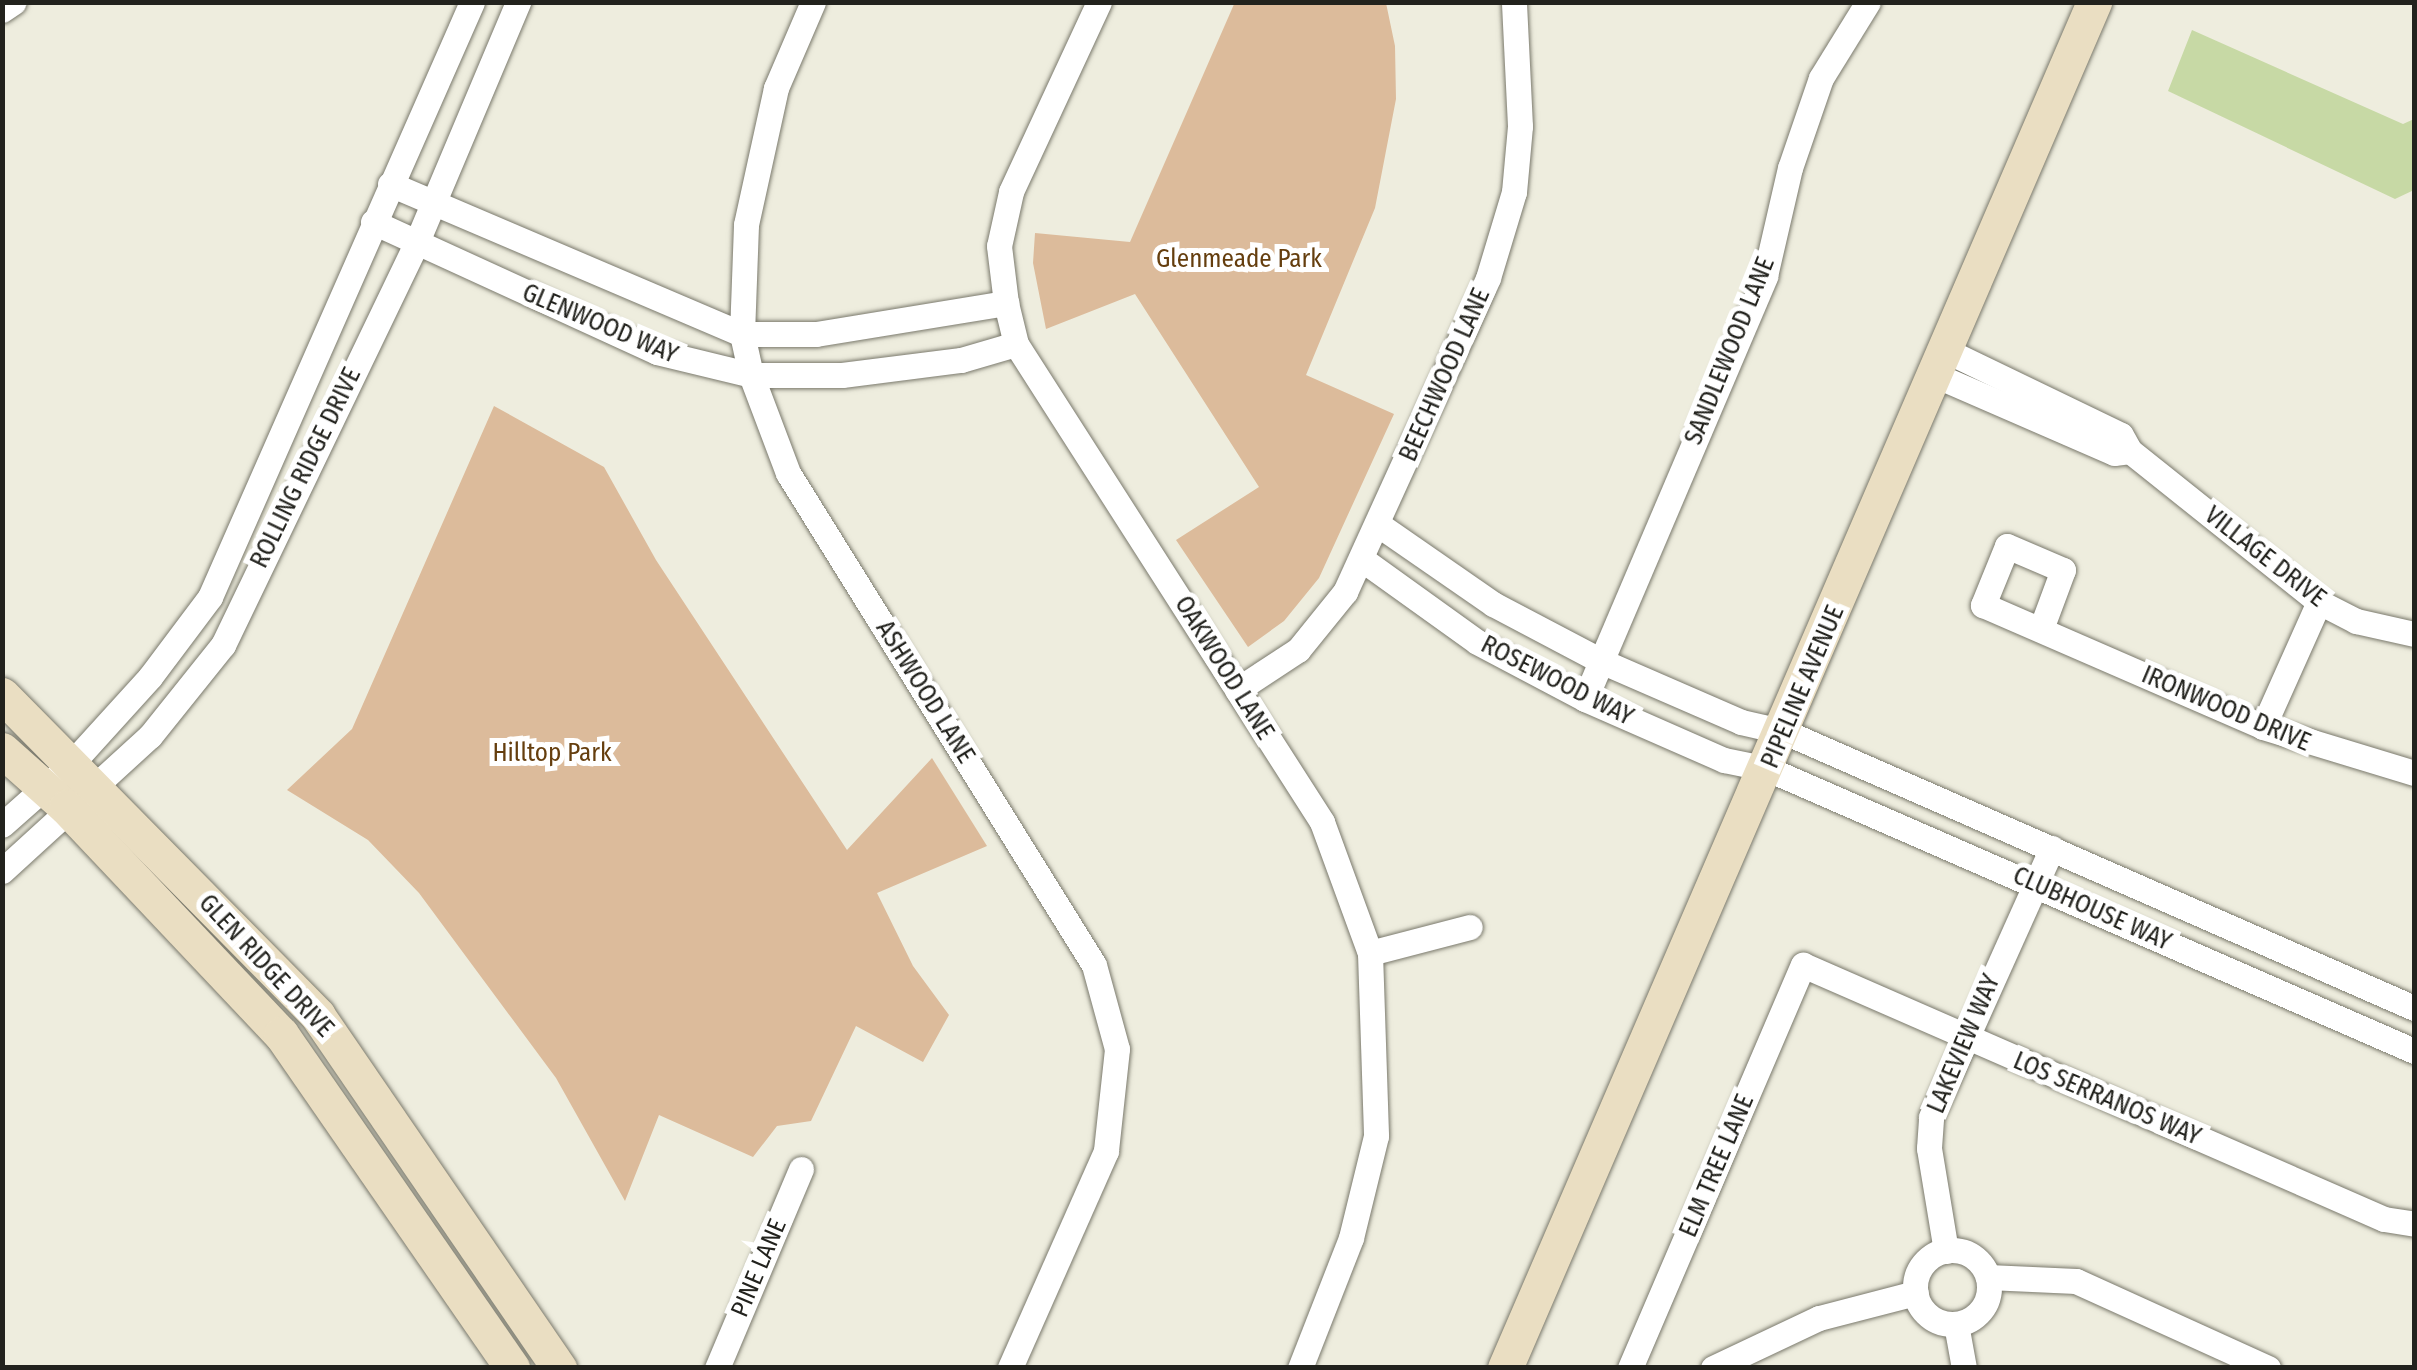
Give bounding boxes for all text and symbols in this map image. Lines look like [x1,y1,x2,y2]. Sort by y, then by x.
park label: Glenmeade Park [1156,244,1322,274]
street label: SANDLEWOOD LANE [1679,253,1781,449]
street label: GLENWOOD WAY [518,278,682,370]
street label: BEECHWOOD LANE [1393,284,1497,466]
street label: ROLLING RIDGE DRIVE [245,363,367,573]
street label: VILLAGE DRIVE [2198,500,2332,614]
street label: OAKWOOD LANE [1168,591,1280,745]
street label: PIPELINE AVENUE [1755,601,1851,773]
street label: ASHWOOD LANE [869,615,981,769]
street label: ROSEWOOD WAY [1476,630,1638,732]
street label: IRONWOOD DRIVE [2137,660,2315,758]
park label: Hilltop Park [492,738,612,768]
street label: CLUBHOUSE WAY [2008,861,2176,957]
street label: GLEN RIDGE DRIVE [192,889,340,1043]
street label: LAKEVIEW WAY [1921,970,2007,1118]
street label: LOS SERRANOS WAY [2009,1046,2205,1152]
street label: ELM TREE LANE [1674,1090,1760,1242]
street label: PINE LANE [725,1214,793,1322]

